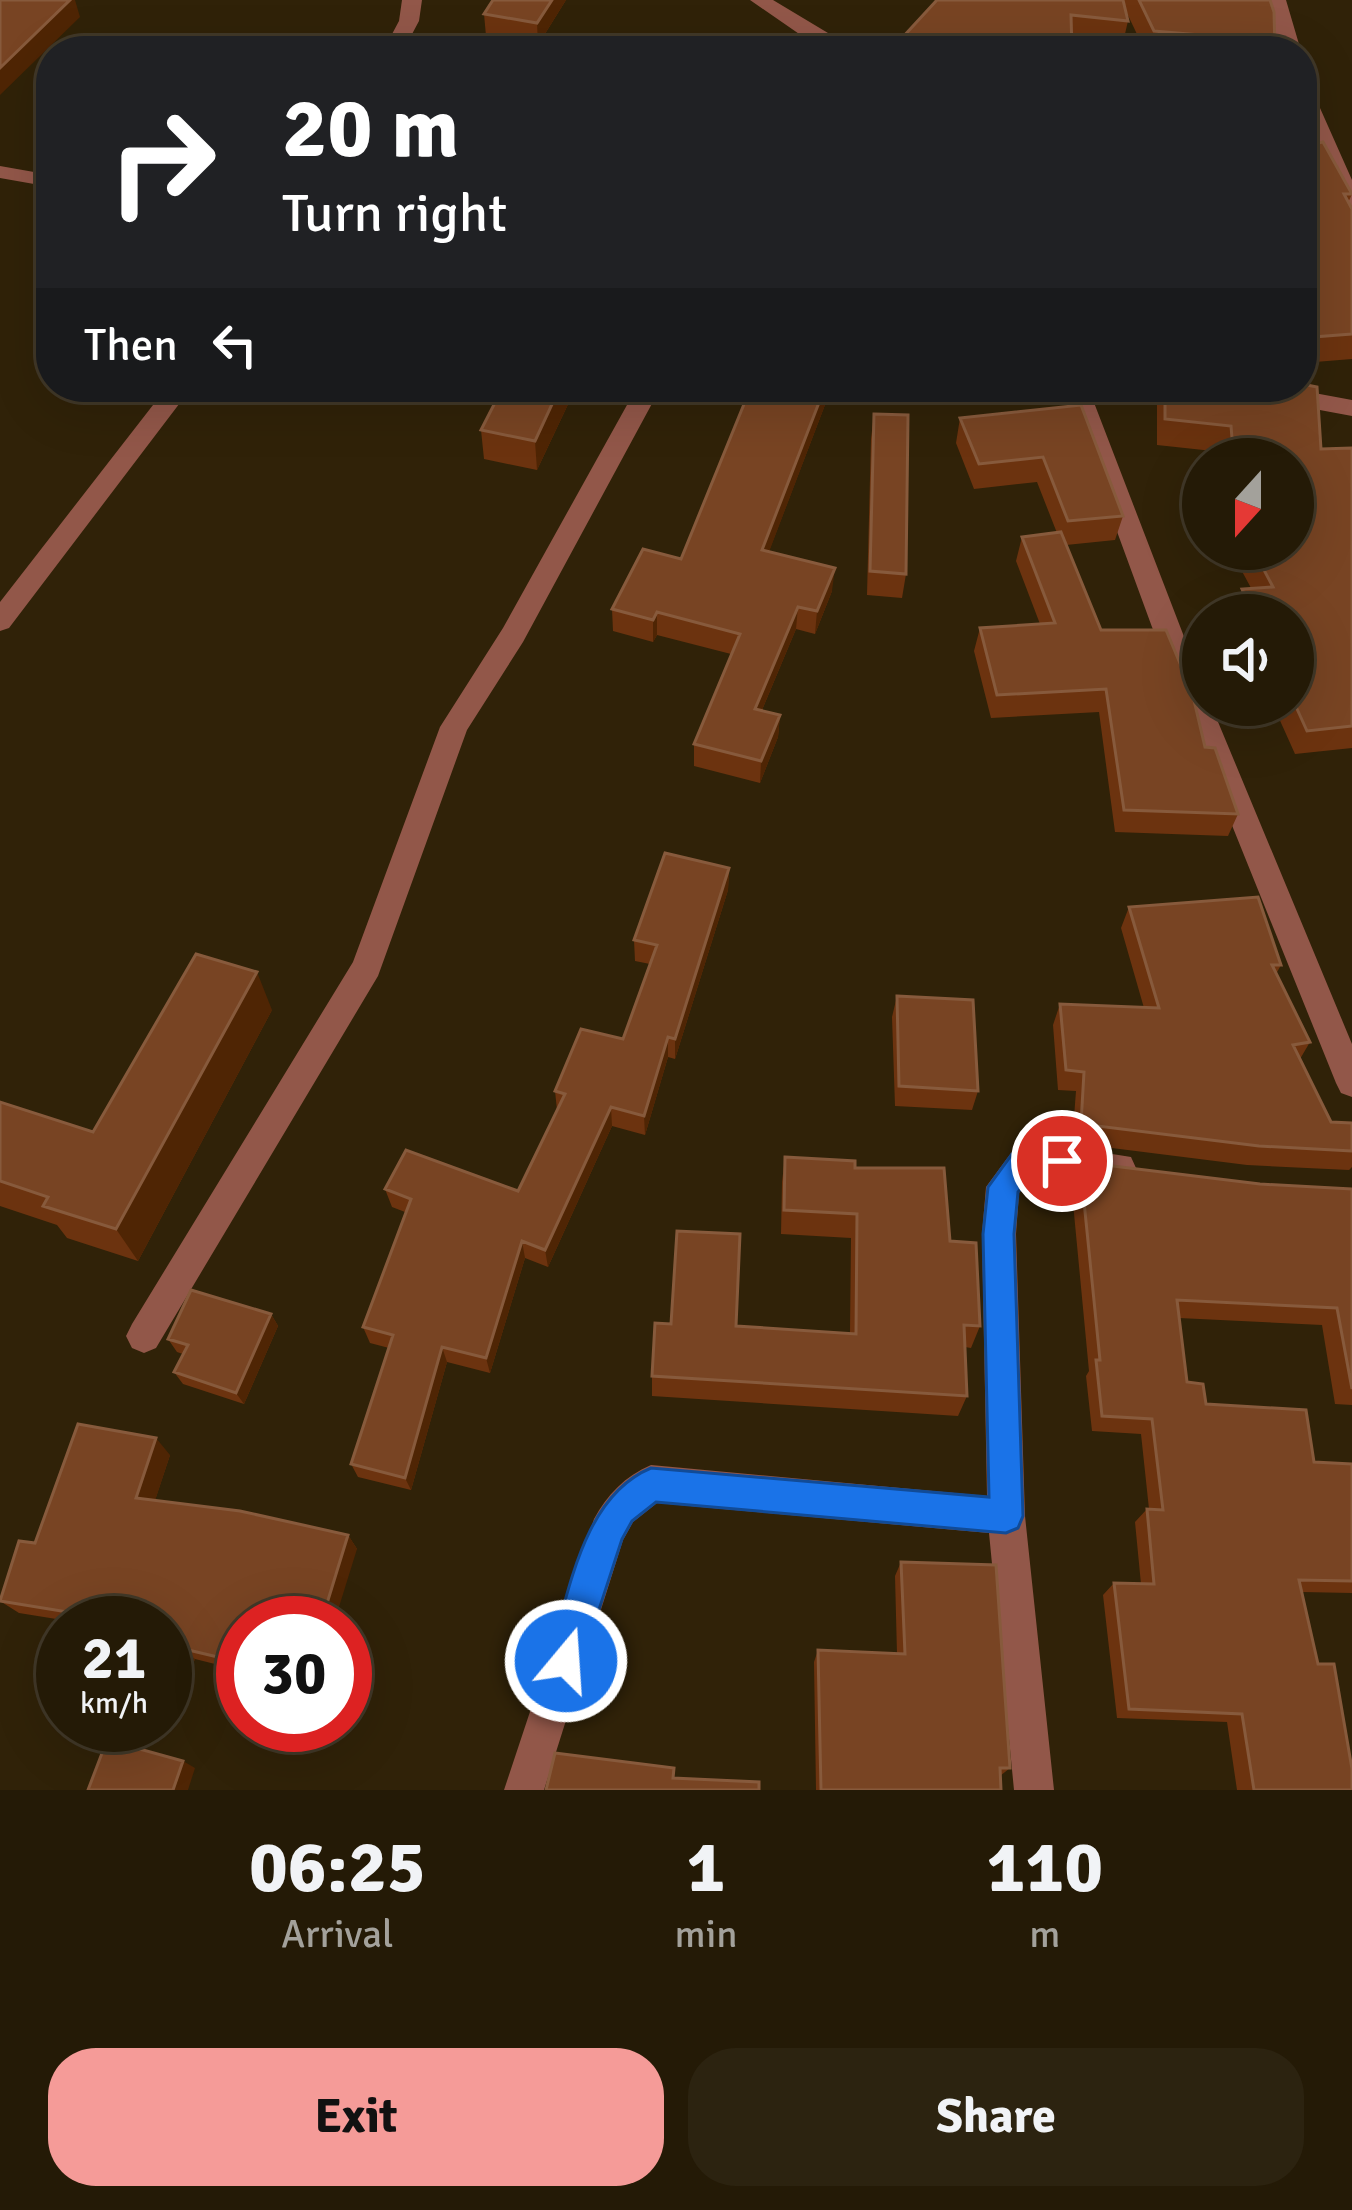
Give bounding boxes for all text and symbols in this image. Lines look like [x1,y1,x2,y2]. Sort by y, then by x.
text: 20 m [282,77,459,181]
icon: right [84,84,240,240]
text: Turn right [282,180,507,247]
icon: left [202,312,268,378]
text: Then [84,318,178,373]
north arrow [1182,438,1314,570]
map controls [1182,438,1314,726]
button: sound [1182,594,1314,726]
pin [1011,1110,1113,1212]
icon: arrive [1029,1128,1095,1194]
speed limit sign: 30 [216,1596,372,1752]
position arrow [503,1598,629,1724]
text: 21 [82,1622,146,1696]
text: km/h [80,1685,148,1722]
text: 06:25 [249,1823,426,1912]
text: 1 [687,1823,725,1912]
text: 110 [986,1823,1103,1912]
text: Arrival [281,1910,393,1958]
text: min [675,1910,738,1958]
text: m [1029,1910,1060,1958]
button: Exit [48,2048,664,2186]
button: Share [688,2048,1304,2186]

